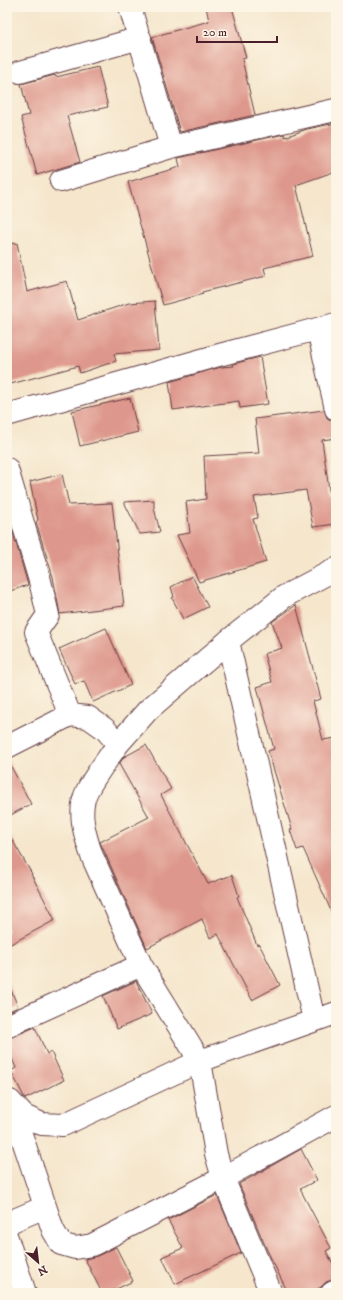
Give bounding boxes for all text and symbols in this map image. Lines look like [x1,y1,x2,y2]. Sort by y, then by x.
scale bar [197,18,277,44]
text: 20 m [203,25,227,40]
north arrow [18,1242,58,1282]
text: N [35,1262,49,1278]

